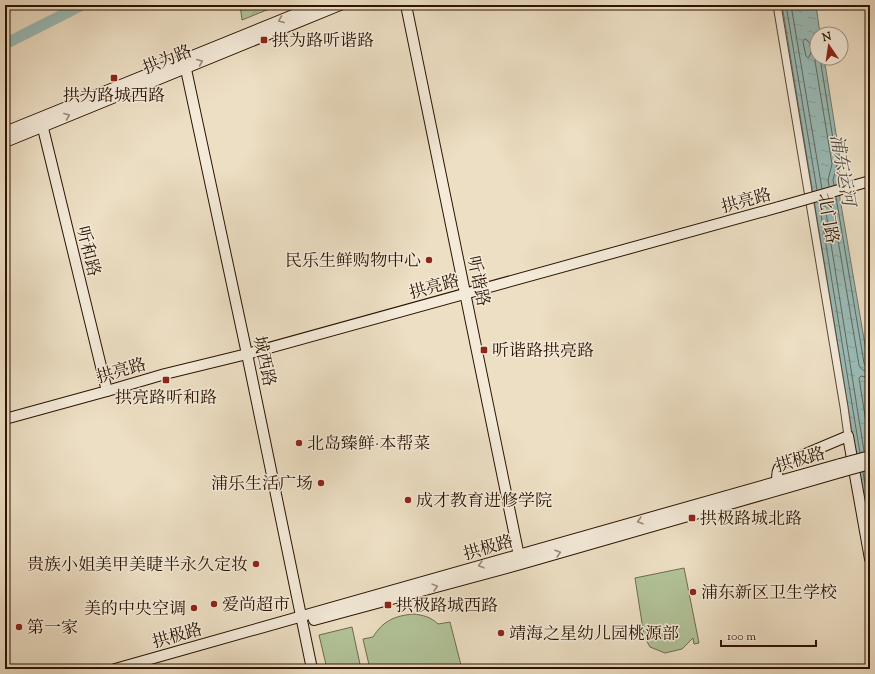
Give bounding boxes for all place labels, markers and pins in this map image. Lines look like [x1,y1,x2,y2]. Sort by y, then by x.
place label: 拱为路听谐路 [272,30,374,54]
marker: 拱为路听谐路 [259,35,269,45]
marker: 拱为路城西路 [109,73,119,83]
place label: 拱为路城西路 [63,85,165,109]
place label: 民乐生鲜购物中心 [285,250,421,274]
marker: 民乐生鲜购物中心 [424,255,434,265]
place label: 听谐路拱亮路 [492,340,594,364]
marker: 听谐路拱亮路 [479,345,489,355]
marker: 拱亮路听和路 [161,375,171,385]
place label: 拱亮路听和路 [115,387,217,411]
place label: 北岛臻鲜·本帮菜 [307,433,430,457]
marker: 北岛臻鲜·本帮菜 [294,438,304,448]
place label: 浦乐生活广场 [211,473,313,497]
marker: 浦乐生活广场 [316,478,326,488]
place label: 成才教育进修学院 [416,490,552,514]
marker: 成才教育进修学院 [403,495,413,505]
place label: 拱极路城北路 [700,508,802,532]
marker: 拱极路城北路 [687,513,697,523]
place label: 贵族小姐美甲美睫半永久定妆 [27,554,248,578]
marker: 贵族小姐美甲美睫半永久定妆 [251,559,261,569]
place label: 浦东新区卫生学校 [701,582,837,606]
marker: 浦东新区卫生学校 [688,587,698,597]
place label: 爱尚超市 [222,594,290,618]
place label: 拱极路城西路 [396,595,498,619]
place label: 美的中央空调 [84,598,186,622]
marker: 爱尚超市 [209,599,219,609]
marker: 拱极路城西路 [383,600,393,610]
marker: 美的中央空调 [189,603,199,613]
place label: 第一家 [27,617,78,641]
marker: 第一家 [14,622,24,632]
place label: 靖海之星幼儿园桃源部 [509,623,679,647]
marker: 靖海之星幼儿园桃源部 [496,628,506,638]

